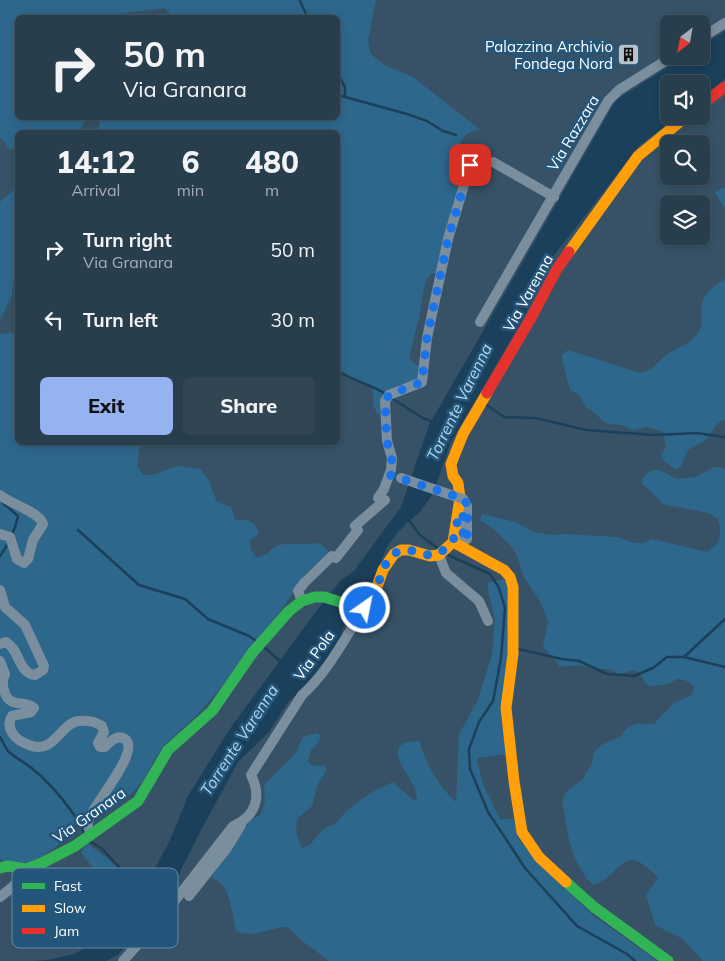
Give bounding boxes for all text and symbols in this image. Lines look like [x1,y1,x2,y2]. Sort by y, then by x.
north arrow [660,15,710,65]
map controls [660,15,710,245]
text: 50 m [123,32,206,76]
icon: right [40,35,105,100]
place label: Palazzina Archivio Fondega Nord [485,37,613,73]
building icon: Palazzina Archivio Fondega Nord [617,43,641,67]
text: Via Granara [123,75,247,103]
button: sound [660,75,710,125]
street label: Via Razzara [543,92,603,174]
button: search [660,135,710,185]
text: 14:12 [56,143,136,181]
text: 6 [181,143,199,181]
text: 480 [245,143,299,181]
pin [449,144,491,186]
icon: arrive [456,151,484,179]
text: Arrival [71,180,120,200]
text: min [177,180,204,200]
text: m [265,180,279,200]
button: layers [660,195,710,245]
text: Turn right [83,228,172,252]
icon: right [40,236,68,264]
text: 50 m [271,238,315,262]
street label: Via Varenna [499,251,557,335]
text: Via Granara [83,252,173,272]
icon: left [40,306,68,334]
text: Turn left [83,308,158,332]
text: 30 m [271,308,315,332]
water label: Torrente Varenna [422,340,496,464]
button: Exit [40,377,173,435]
button: Share [183,377,315,435]
position arrow [338,581,390,633]
street label: Via Pola [289,626,339,684]
water label: Torrente Varenna [196,680,283,799]
street label: Via Granara [49,783,129,847]
legend [12,868,178,948]
text: Fast [54,877,82,895]
text: Slow [54,899,86,917]
text: Jam [54,922,79,940]

